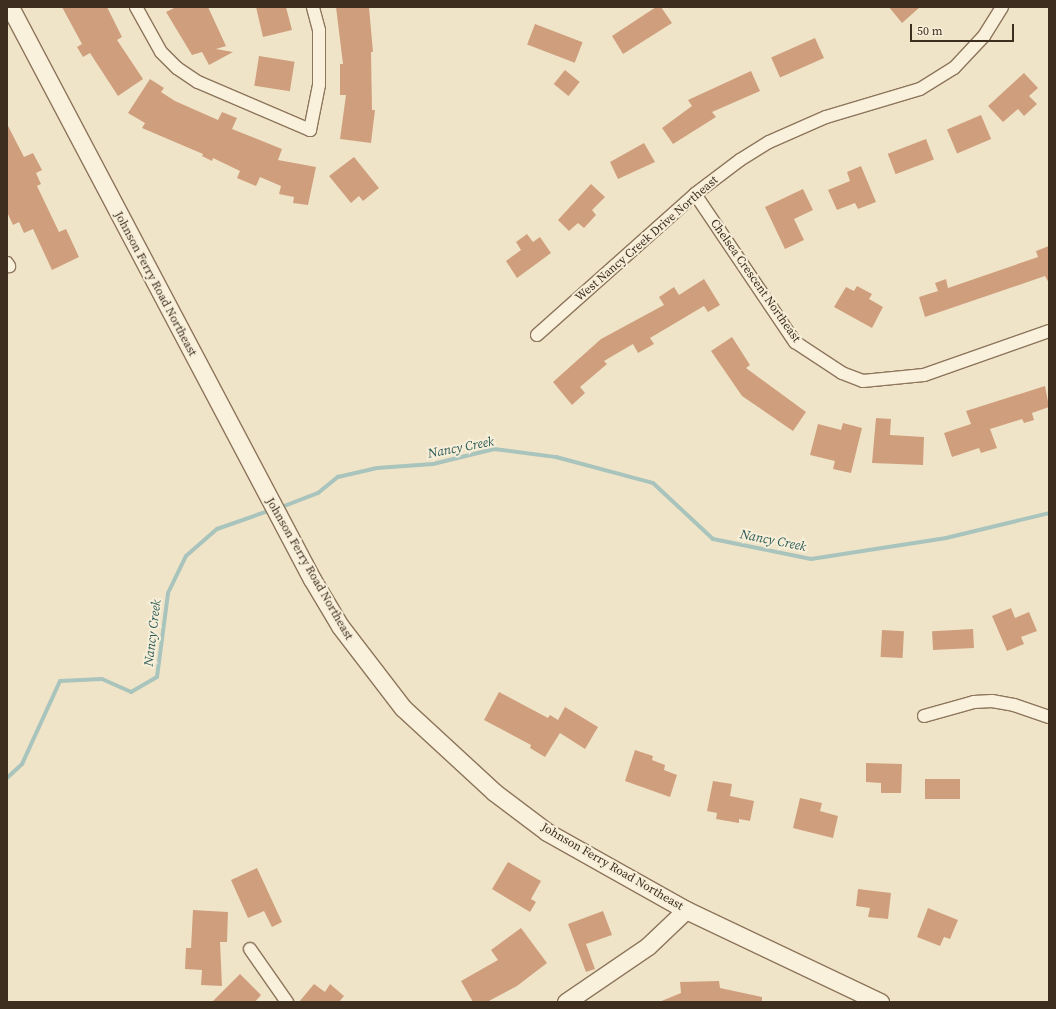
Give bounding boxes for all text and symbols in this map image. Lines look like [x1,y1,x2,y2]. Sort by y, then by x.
scale bar [912,16,1016,42]
text: 50 m [917,23,943,39]
street label: West Nancy Creek Drive Northeast [573,173,721,305]
street label: Johnson Ferry Road Northeast [111,209,199,359]
street label: Chelsea Crescent Northeast [707,217,803,345]
water label: Nancy Creek [427,434,495,462]
street label: Johnson Ferry Road Northeast [262,495,356,643]
water label: Nancy Creek [739,527,807,555]
water label: Nancy Creek [141,599,165,667]
street label: Johnson Ferry Road Northeast [538,820,686,914]

